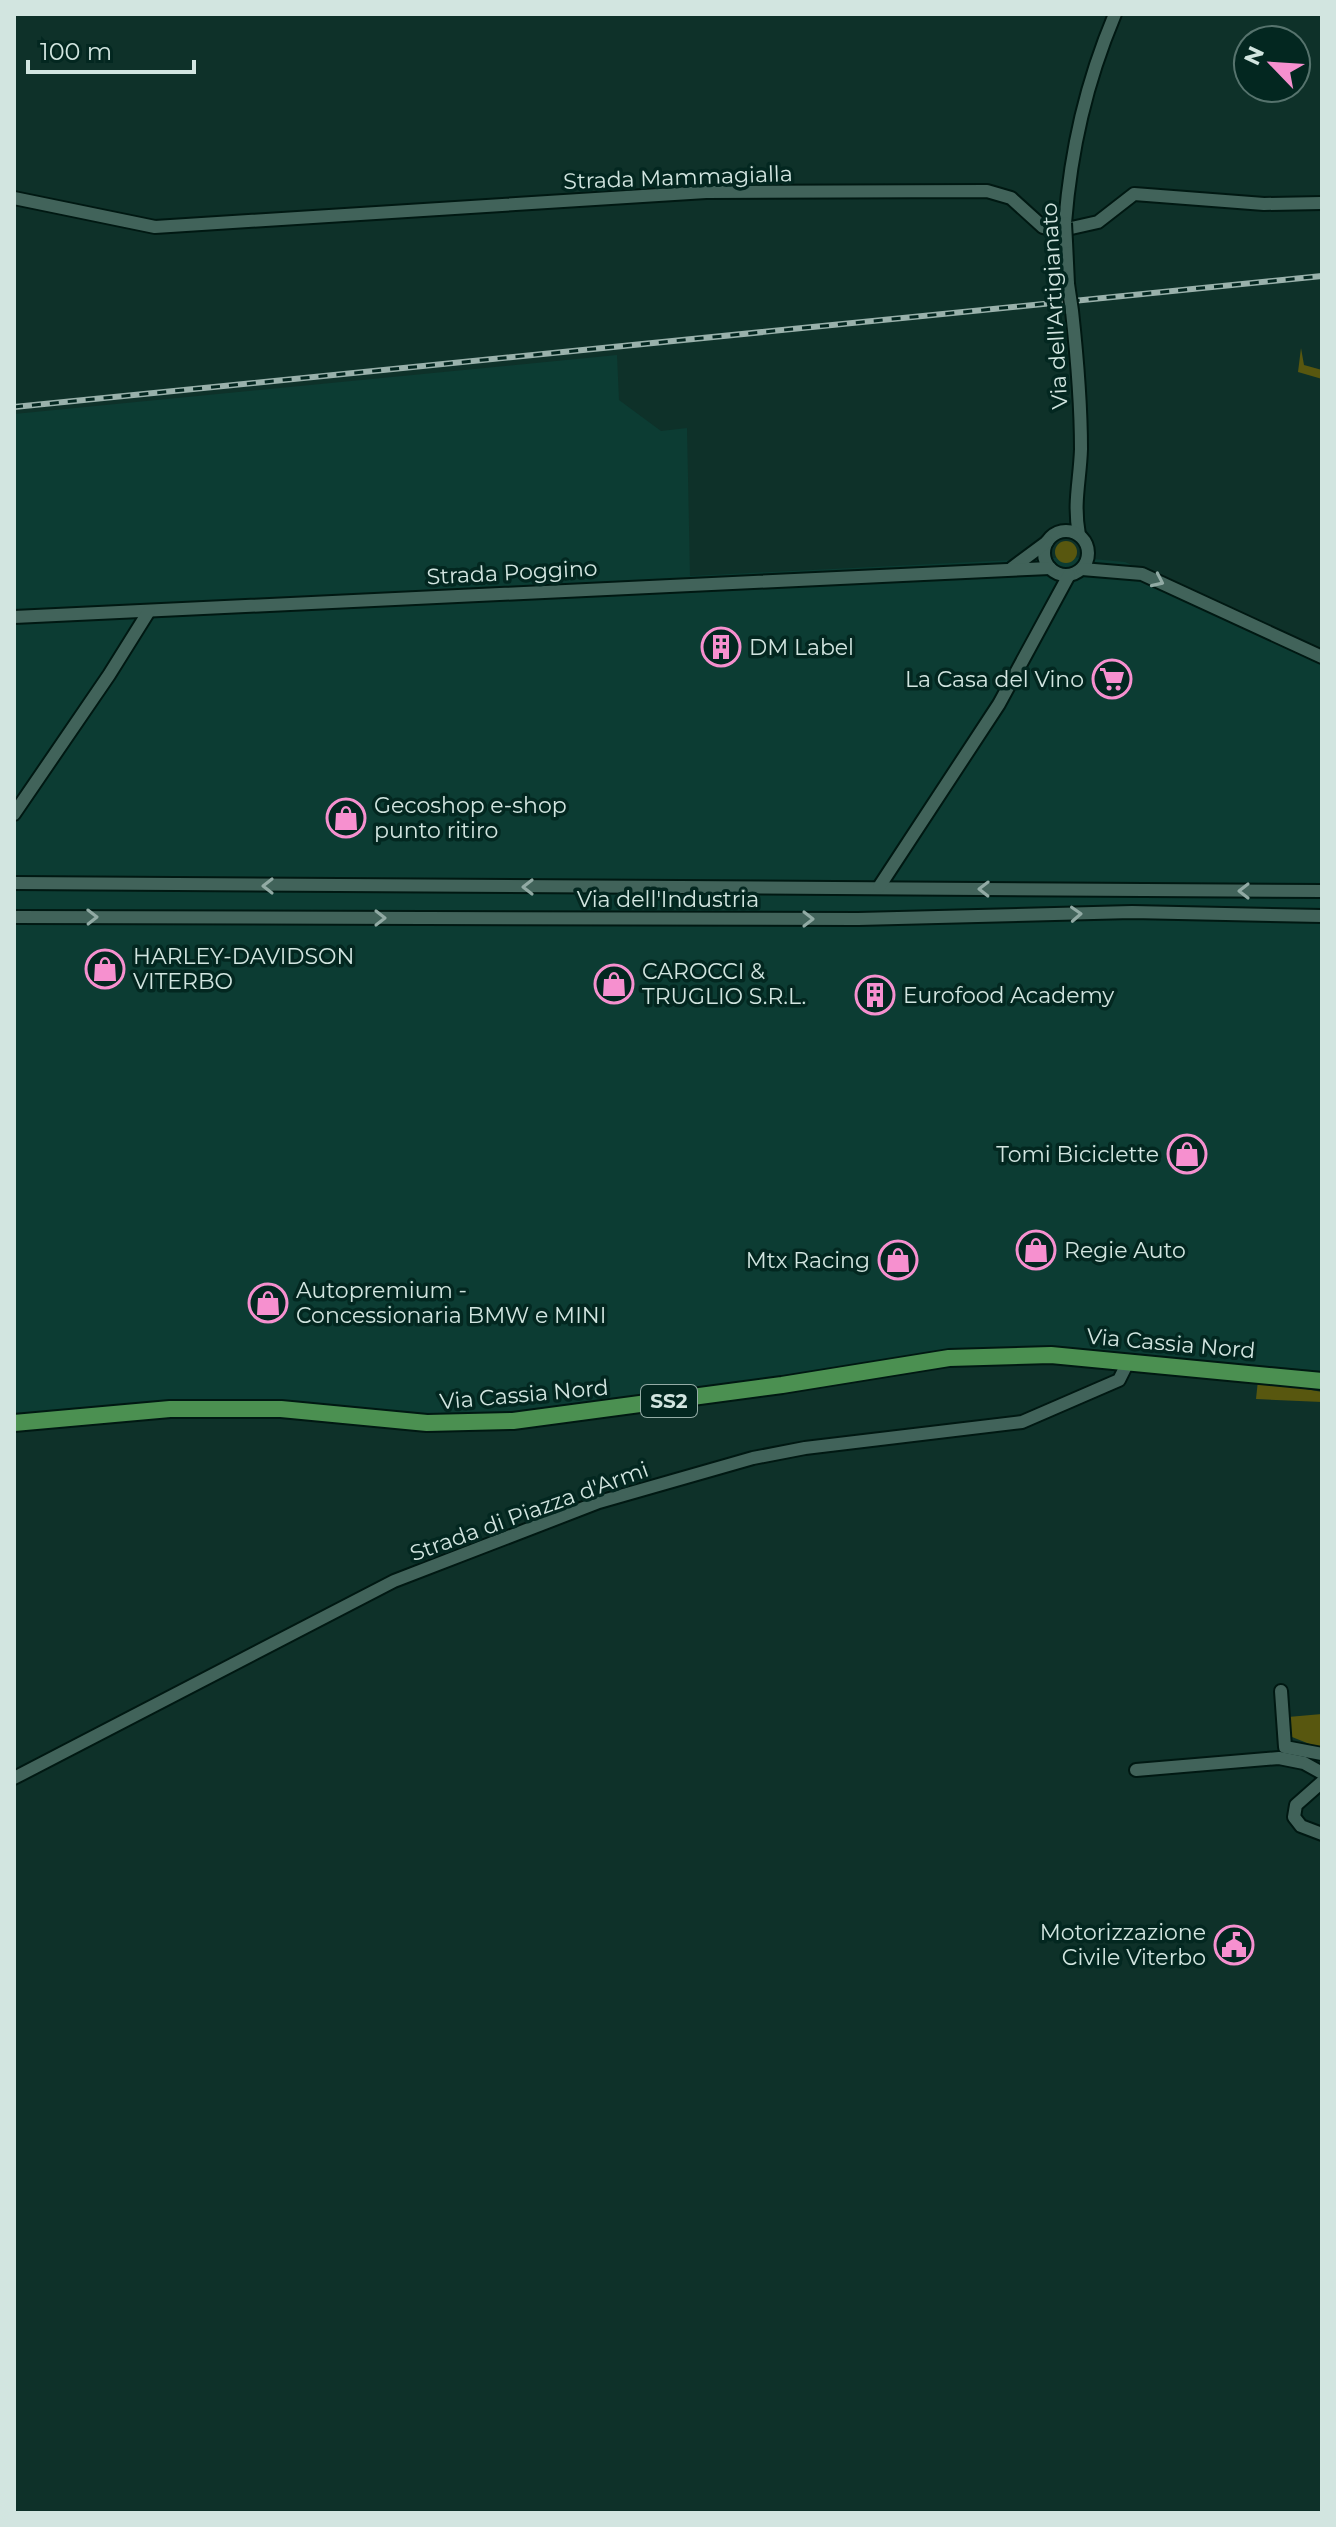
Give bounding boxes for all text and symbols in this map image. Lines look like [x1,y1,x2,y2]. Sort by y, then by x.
scale bar [28,24,194,74]
north arrow [1232,24,1312,104]
text: 100 m [40,37,112,66]
text: N [1238,42,1270,70]
street label: Strada Mammagialla [563,160,793,195]
street label: Via dell'Artigianato [1036,202,1073,410]
street label: Strada Poggino [426,555,598,590]
one-way arrow [1150,572,1164,588]
building icon: DM Label [700,626,742,668]
place label: DM Label [749,634,854,661]
supermarket icon: La Casa del Vino [1091,658,1133,700]
place label: La Casa del Vino [905,666,1084,693]
place label: Gecoshop e-shop punto ritiro [374,792,567,844]
shop icon: Gecoshop e-shop punto ritiro [325,797,367,839]
one-way arrow [261,877,274,895]
one-way arrow [521,878,534,896]
one-way arrow [977,880,990,898]
one-way arrow [1237,882,1250,900]
street label: Via dell'Industria [577,886,759,913]
one-way arrow [1070,906,1083,923]
one-way arrow [86,909,99,926]
one-way arrow [374,909,387,926]
one-way arrow [802,910,815,928]
place label: HARLEY-DAVIDSON VITERBO [133,943,354,995]
shop icon: HARLEY-DAVIDSON VITERBO [84,948,126,990]
place label: CAROCCI & TRUGLIO S.R.L. [642,958,806,1010]
shop icon: CAROCCI & TRUGLIO S.R.L. [593,963,635,1005]
building icon: Eurofood Academy [854,974,896,1016]
place label: Eurofood Academy [903,982,1114,1009]
shop icon: Tomi Biciclette [1166,1133,1208,1175]
place label: Tomi Biciclette [996,1141,1159,1168]
shop icon: Regie Auto [1015,1229,1057,1271]
place label: Regie Auto [1064,1237,1186,1264]
shop icon: Mtx Racing [877,1239,919,1281]
place label: Mtx Racing [746,1247,870,1274]
place label: Autopremium - Concessionaria BMW e MINI [296,1277,606,1329]
shop icon: Autopremium - Concessionaria BMW e MINI [247,1282,289,1324]
street label: Via Cassia Nord [1085,1323,1256,1364]
street label: Via Cassia Nord [439,1374,610,1415]
road number: SS2 [641,1385,697,1417]
street label: Strada di Piazza d'Armi [406,1456,652,1567]
place label: Motorizzazione Civile Viterbo [1040,1919,1206,1971]
public building icon: Motorizzazione Civile Viterbo [1213,1924,1255,1966]

